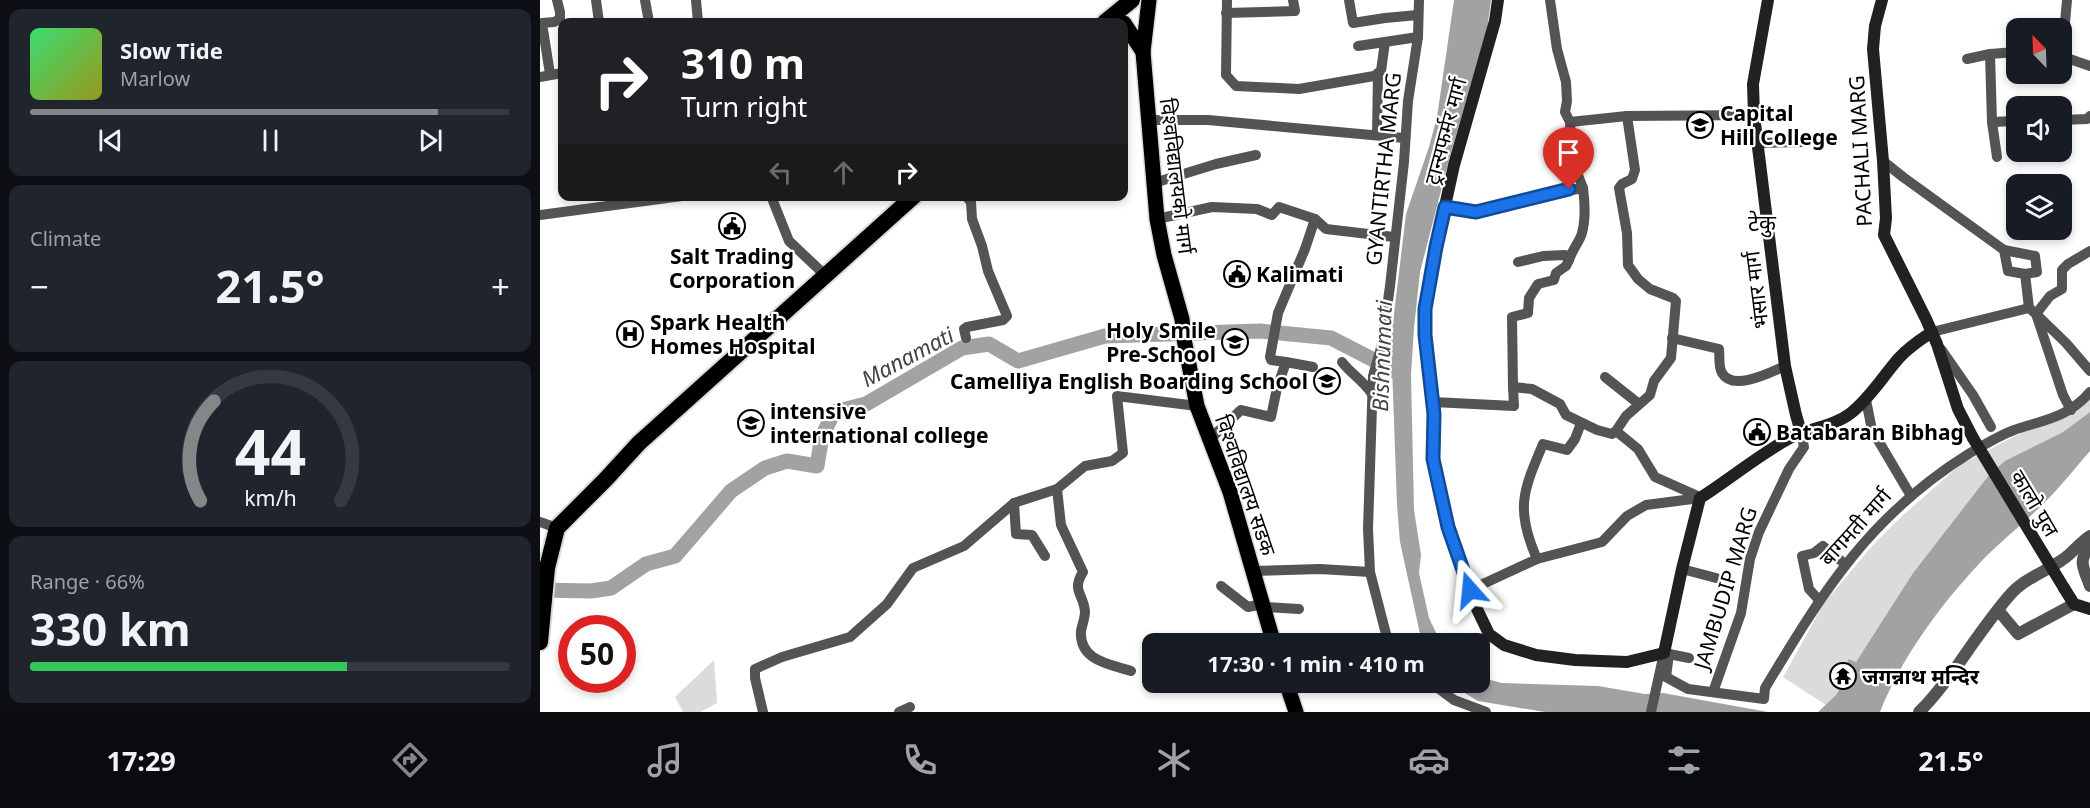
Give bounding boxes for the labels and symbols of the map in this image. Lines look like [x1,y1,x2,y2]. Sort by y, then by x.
north arrow [2006,18,2072,84]
street label: GYANTIRTHA MARG [1359,71,1407,267]
street label: ट्रान्सफर्मर मार्ग [1417,73,1473,188]
street label: PACHALI MARG [1842,75,1878,227]
street label: विश्वविद्यालयको मार्ग [1154,96,1201,257]
place label: Capital Hill College [1720,99,1838,151]
school or university icon: Capital Hill College [1685,110,1715,140]
pin [1543,127,1594,189]
district label: टेकु [1748,207,1777,238]
public building icon: Salt Trading Corporation [717,211,747,241]
place label: Salt Trading Corporation [669,242,795,294]
street label: भंसार मार्ग [1737,248,1775,331]
public building icon: Kalimati [1222,259,1252,289]
place label: Kalimati [1256,260,1344,288]
water label: Bishnumati [1364,300,1398,412]
place label: Spark Health Homes Hospital [650,308,815,360]
place label: Holy Smile Pre-School [1106,316,1216,368]
hospital icon: Spark Health Homes Hospital [615,319,645,349]
water label: Manamati [855,319,959,393]
school or university icon: Holy Smile Pre-School [1220,327,1250,357]
school or university icon: Camelliya English Boarding School [1312,366,1342,396]
place label: Camelliya English Boarding School [950,367,1308,395]
place label: intensive international college [770,397,988,449]
school or university icon: intensive international college [736,408,766,438]
street label: विश्वविद्यालय सडक [1209,411,1283,560]
public building icon: Batabaran Bibhag [1742,417,1772,447]
place label: Batabaran Bibhag [1776,418,1964,446]
street label: कालो पुल [2004,465,2066,542]
street label: बागमती मार्ग [1813,482,1898,571]
street label: JAMBUDIP MARG [1686,503,1763,675]
position arrow [1438,558,1502,622]
speed limit sign: 50 [558,615,636,693]
temple icon: जगन्नाथ मन्दिर [1828,661,1858,691]
place label: जगन्नाथ मन्दिर [1862,662,1980,690]

